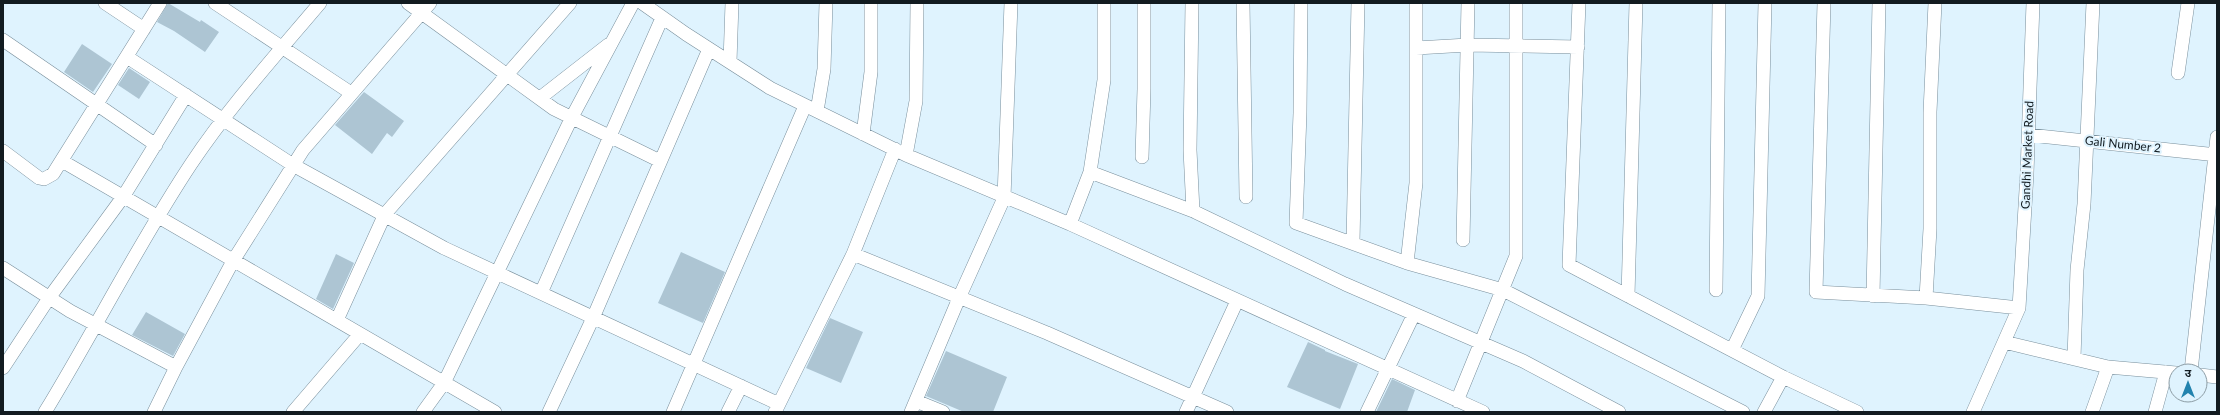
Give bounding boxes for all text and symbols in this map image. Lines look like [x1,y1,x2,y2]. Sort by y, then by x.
street label: Gandhi Market Road [2018,101,2036,209]
street label: Gali Number 2 [2084,133,2162,155]
north arrow [2168,363,2208,403]
text: उ [2185,366,2192,379]

